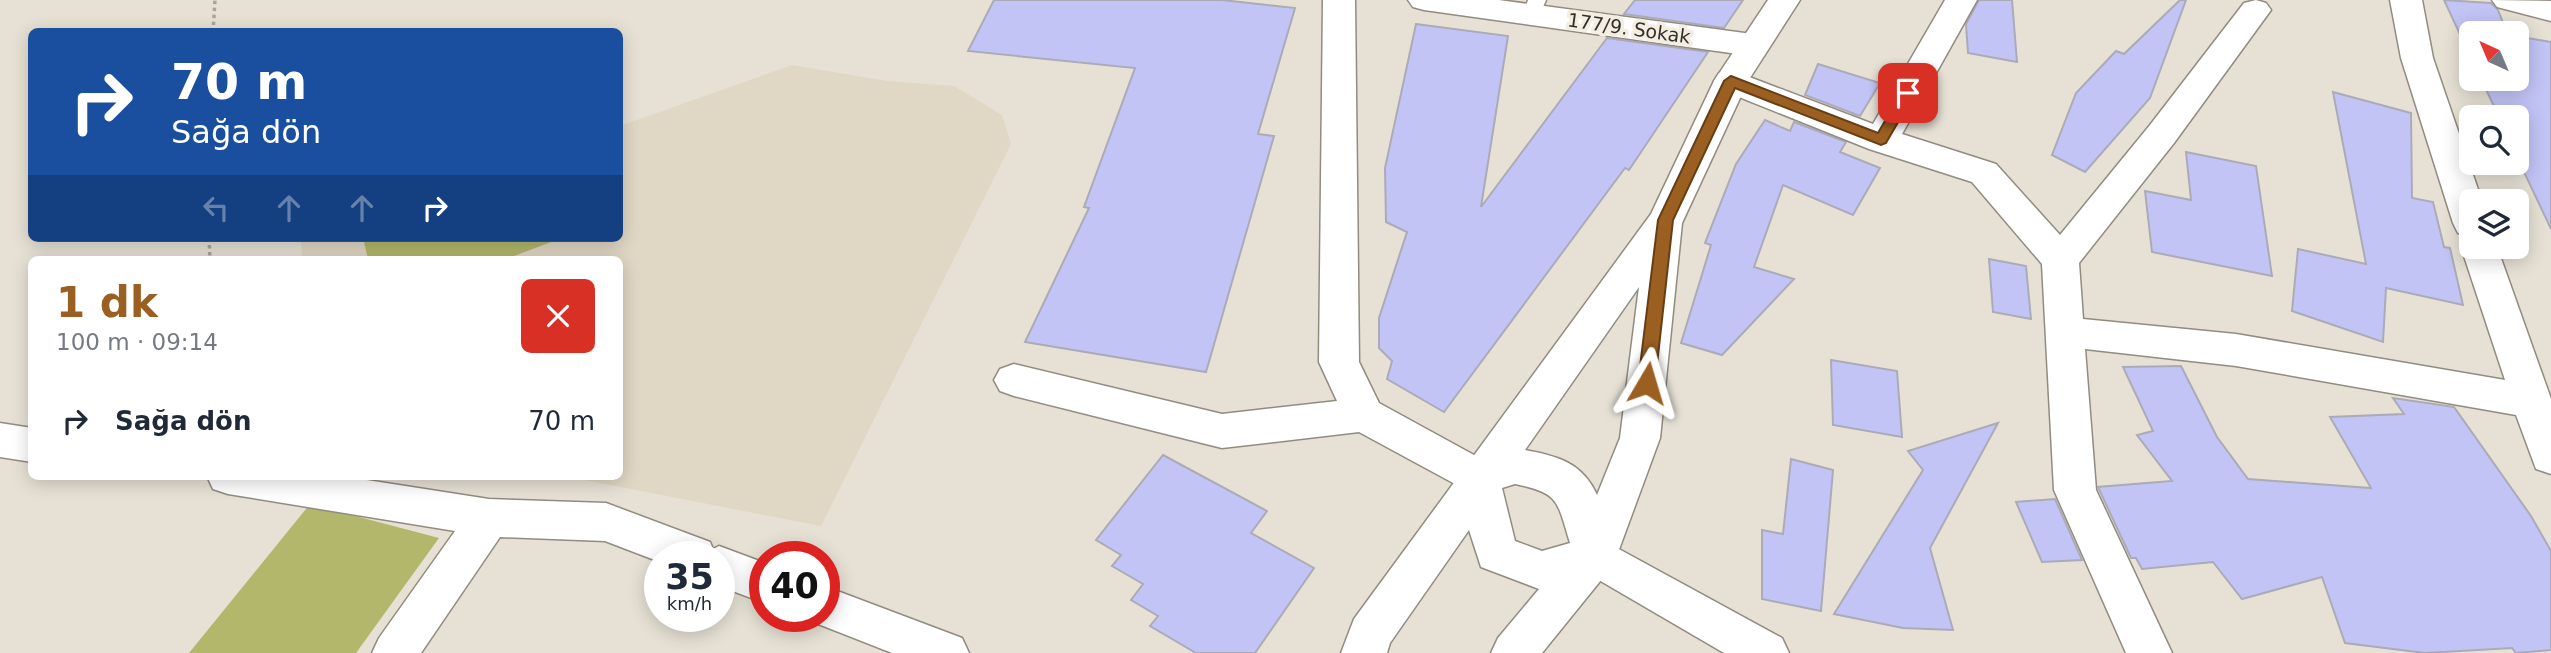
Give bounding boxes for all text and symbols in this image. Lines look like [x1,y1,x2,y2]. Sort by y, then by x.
street label: 177/9. Sokak [1566,8,1692,48]
north arrow [2459,21,2529,91]
map controls [2459,21,2529,259]
text: 70 m [171,54,307,111]
icon: right [56,56,147,147]
pin [1878,63,1938,123]
icon: arrive [1889,74,1927,112]
button: search [2459,105,2529,175]
text: Sağa dön [171,113,321,151]
icon: left [197,189,235,227]
icon: ahead [270,189,308,227]
icon: ahead [343,189,381,227]
icon: right [416,189,454,227]
button: layers [2459,189,2529,259]
text: 1 dk [56,278,158,327]
button: close [521,279,595,353]
text: 100 m · 09:14 [56,329,218,355]
position arrow [1610,346,1684,420]
icon: right [56,402,94,440]
text: Sağa dön [115,406,251,436]
text: 70 m [528,406,595,436]
speed limit sign: 40 [749,541,840,632]
text: 35 [665,557,714,597]
text: km/h [667,593,712,614]

